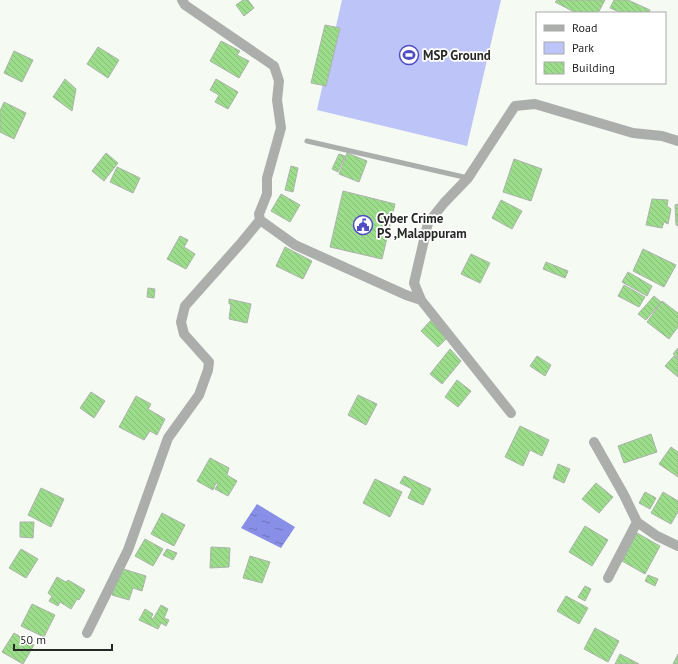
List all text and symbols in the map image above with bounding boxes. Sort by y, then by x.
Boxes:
legend [536,12,666,84]
text: Road [572,20,597,35]
text: Park [572,40,594,55]
sports icon: MSP Ground [398,44,420,66]
place label: MSP Ground [423,47,491,64]
text: Building [572,60,615,75]
place label: Cyber Crime PS ,Malappuram [377,210,467,242]
public building icon: Cyber Crime PS ,Malappuram [352,214,374,236]
scale bar [14,626,112,652]
text: 50 m [20,632,46,647]

